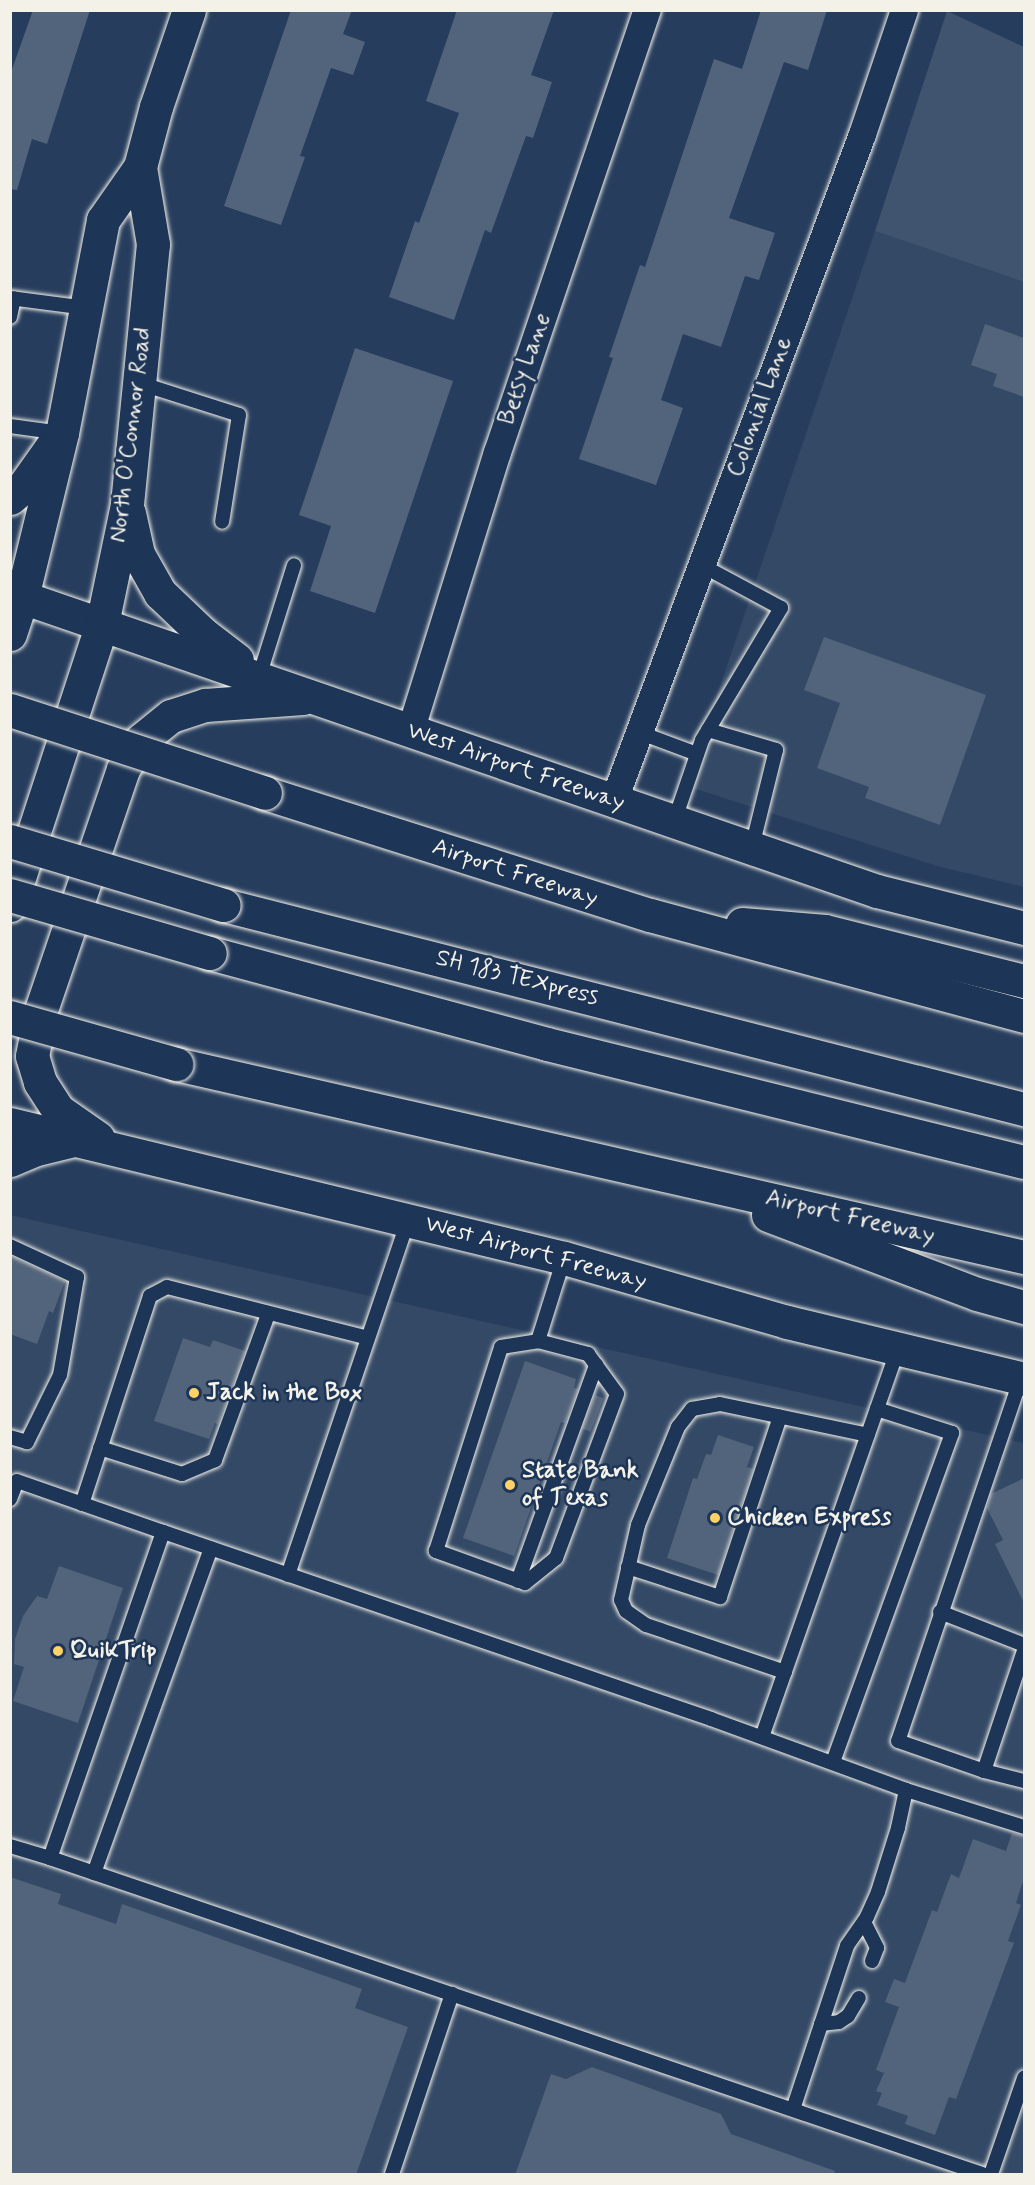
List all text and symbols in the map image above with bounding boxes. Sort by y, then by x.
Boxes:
street label: Betsy Lane [493,311,557,427]
street label: North O'Connor Road [103,326,159,544]
street label: Colonial Lane [722,334,798,480]
street label: West Airport Freeway [404,716,628,818]
street label: Airport Freeway [429,833,601,913]
street label: SH 183 TEXpress [433,944,601,1012]
street label: Airport Freeway [763,1184,937,1250]
street label: West Airport Freeway [422,1210,650,1296]
place label: Jack in the Box [206,1379,362,1407]
marker: Jack in the Box [187,1386,201,1400]
place label: State Bank of Texas [522,1457,637,1513]
marker: State Bank of Texas [503,1478,517,1492]
place label: Chicken Express [727,1504,896,1532]
marker: Chicken Express [708,1511,722,1525]
place label: QuikTrip [70,1637,157,1665]
marker: QuikTrip [51,1644,65,1658]

